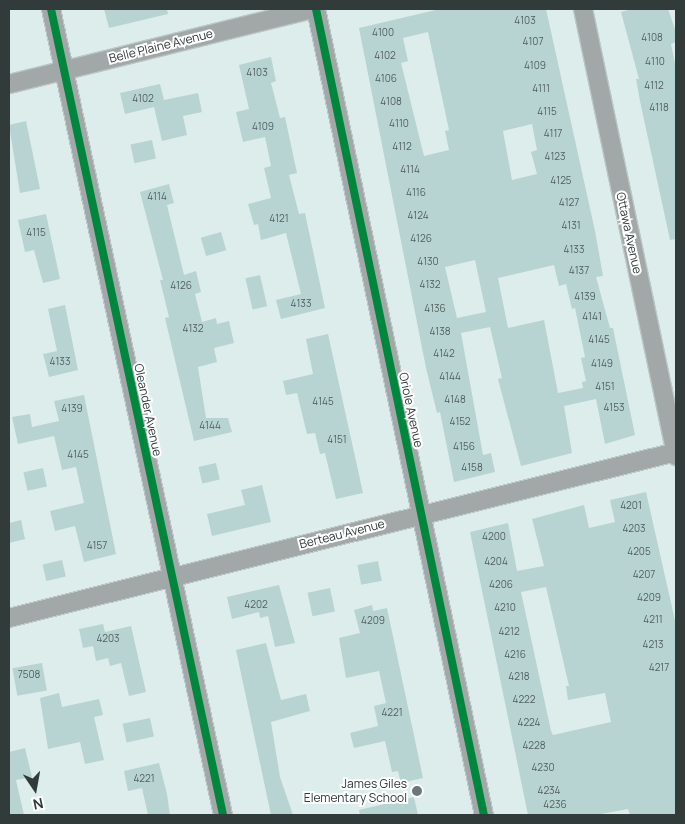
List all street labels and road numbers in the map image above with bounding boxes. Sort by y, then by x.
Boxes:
street label: Belle Plaine Avenue [108,26,214,66]
street label: Ottawa Avenue [613,191,645,275]
street label: Oleander Avenue [131,362,165,458]
street label: Oriole Avenue [396,371,426,449]
street label: Berteau Avenue [298,516,386,552]

